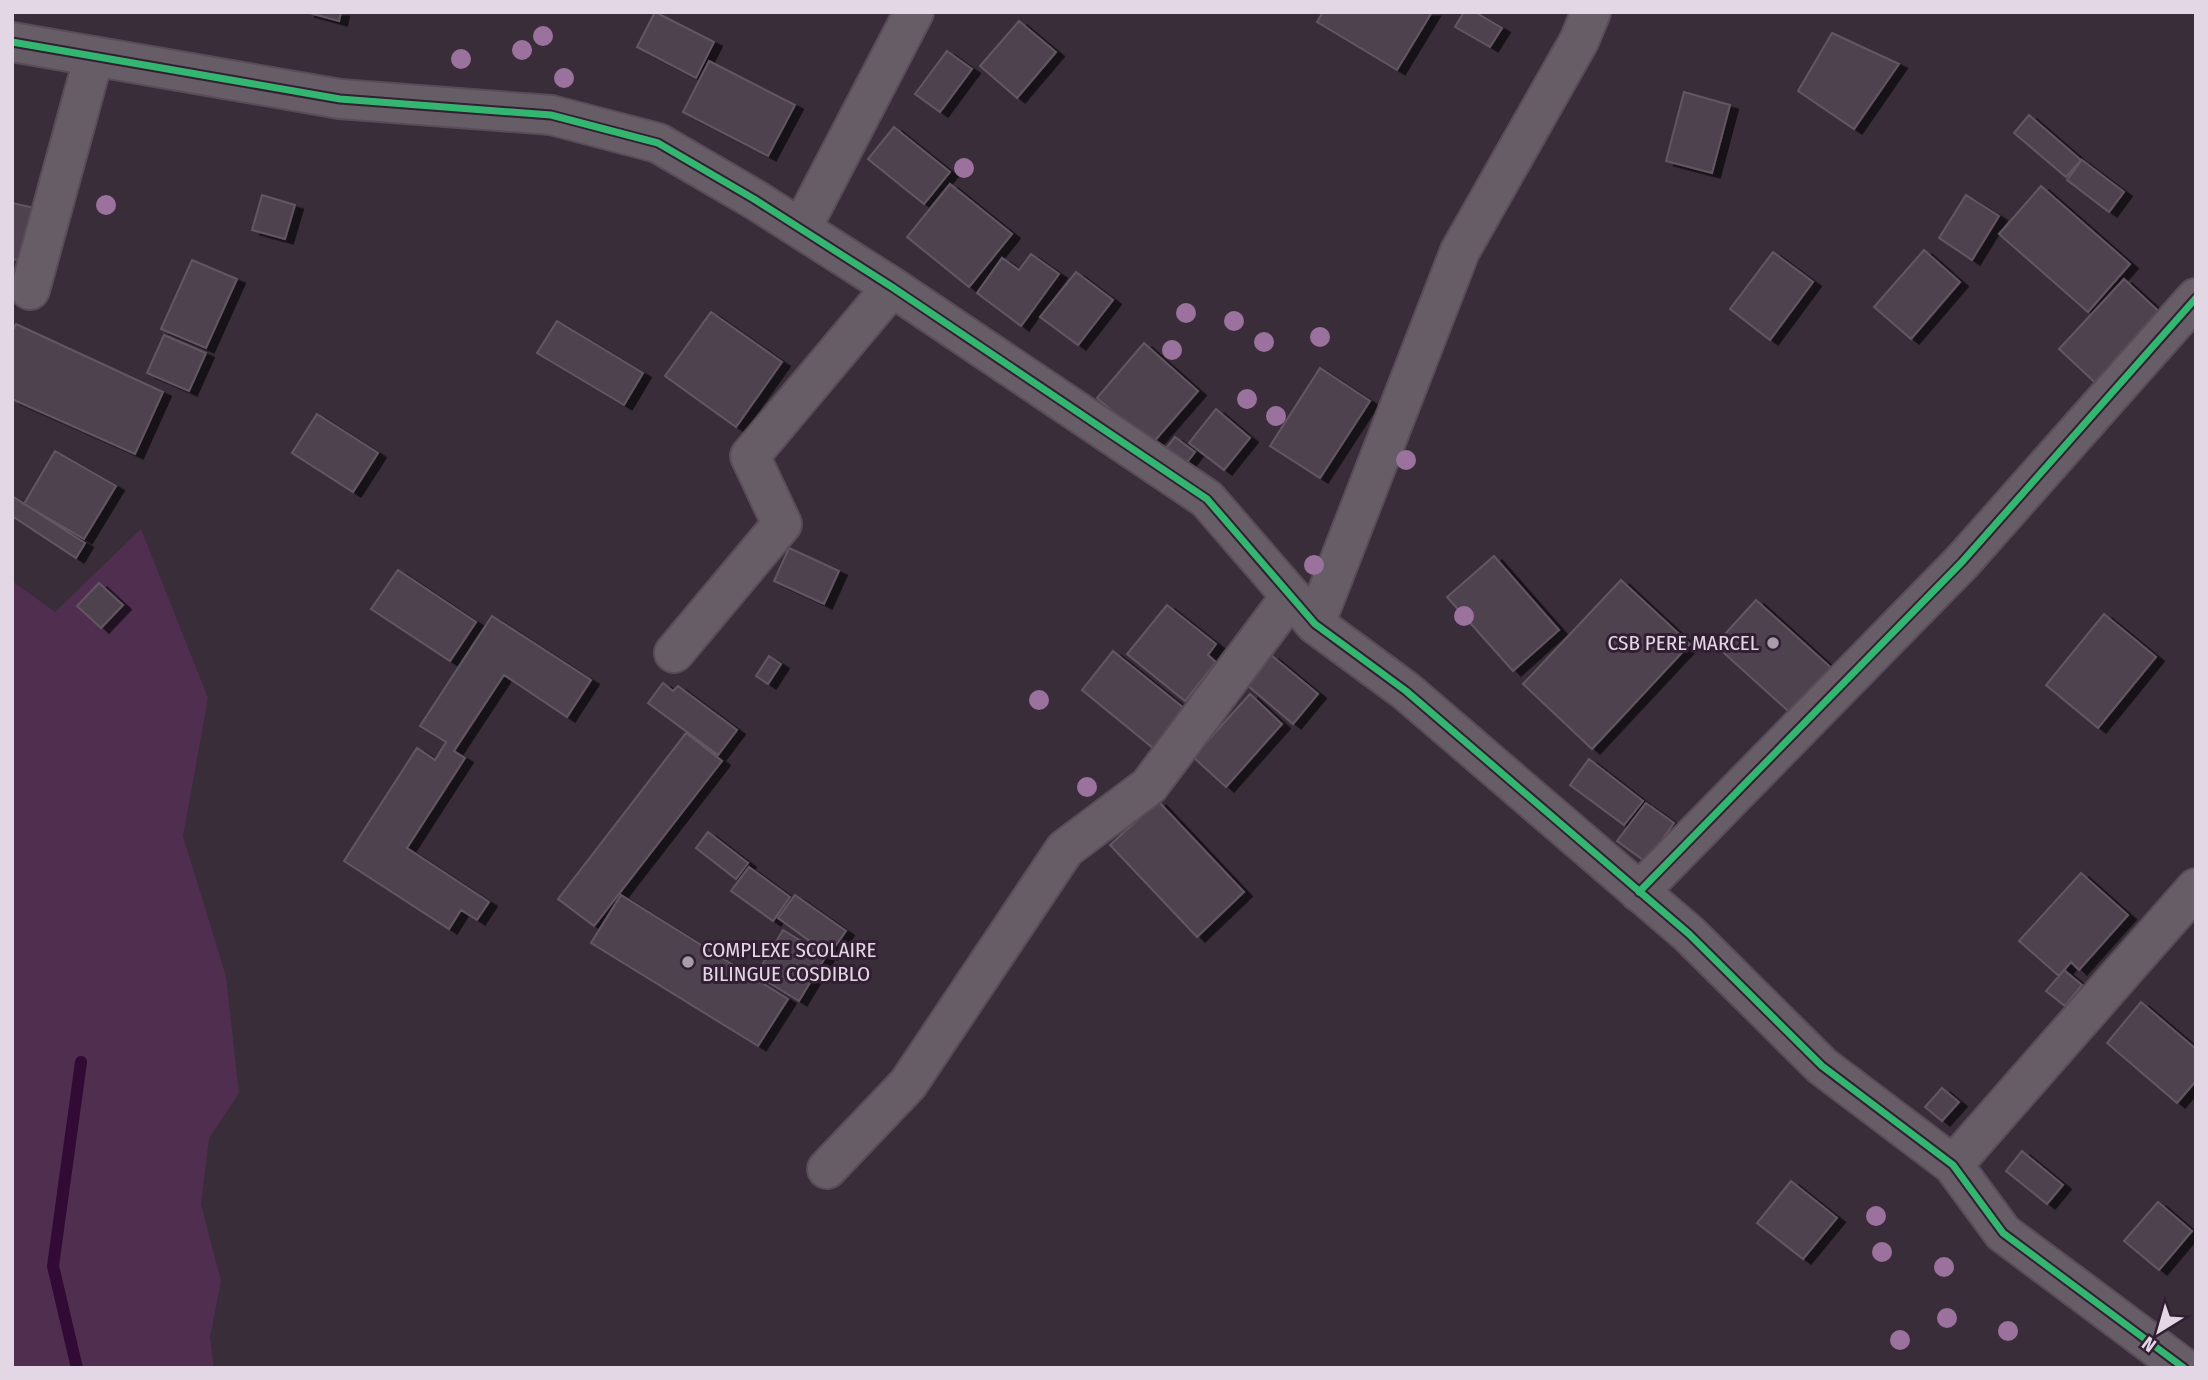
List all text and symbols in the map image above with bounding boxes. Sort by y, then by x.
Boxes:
place label: CSB PERE MARCEL [1608,630,1760,656]
marker: CSB PERE MARCEL [1765,635,1781,651]
place label: COMPLEXE SCOLAIRE BILINGUE COSDIBLO [702,937,877,987]
marker: COMPLEXE SCOLAIRE BILINGUE COSDIBLO [680,954,696,970]
north arrow [2124,1296,2194,1366]
text: N [2138,1332,2161,1357]

